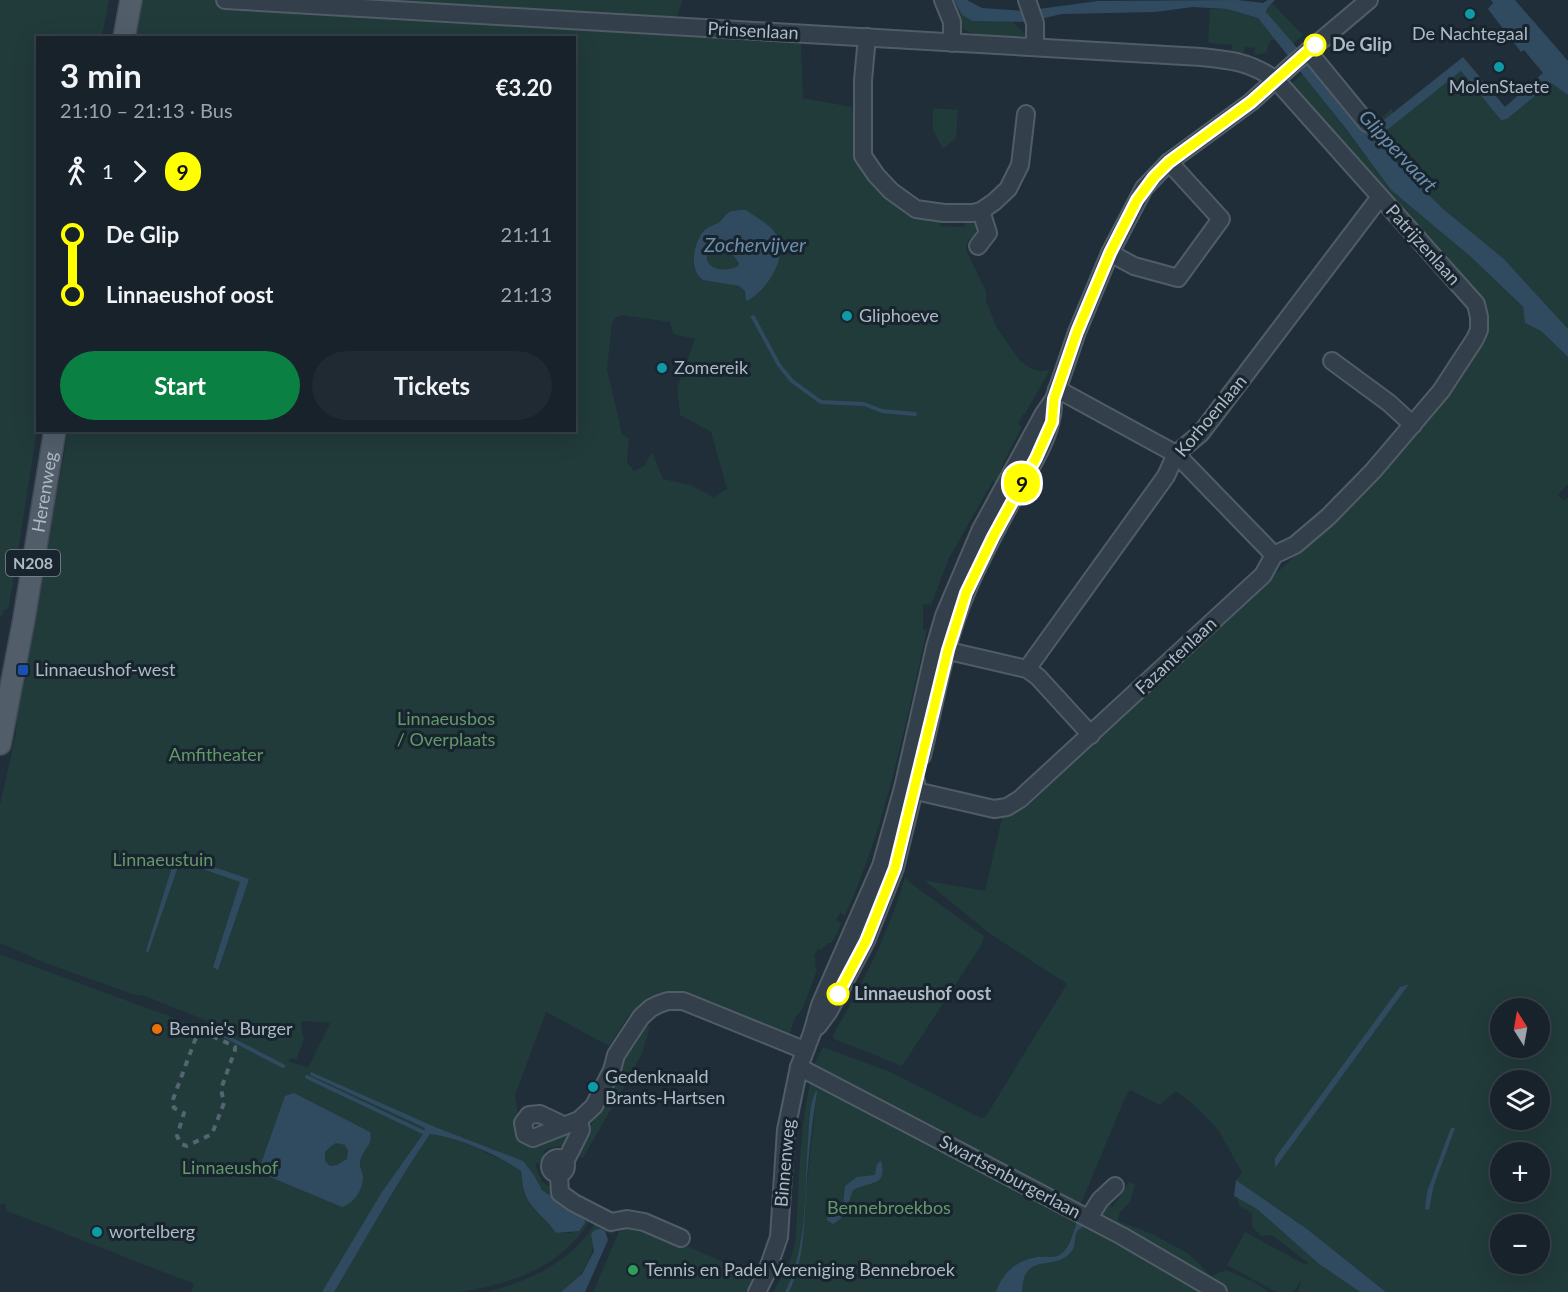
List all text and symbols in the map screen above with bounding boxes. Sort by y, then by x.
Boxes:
marker: De Nachtegaal [1463,7,1477,21]
street label: Prinsenlaan [707,17,799,43]
place label: De Nachtegaal [1412,22,1528,44]
place label: De Glip [1332,33,1392,55]
marker: De Glip [1304,34,1326,56]
text: 3 min [60,55,142,95]
marker: MolenStaete [1492,60,1506,74]
text: €3.20 [496,74,552,101]
place label: MolenStaete [1449,75,1549,97]
text: 21:10 – 21:13 · Bus [60,98,233,122]
water label: Glippervaart [1355,104,1443,196]
icon: walk [60,155,93,188]
icon: forward [123,155,156,188]
text: 1 [102,159,114,183]
text: 9 [177,159,189,184]
street label: Patrijzenlaan [1382,200,1466,289]
text: De Glip [106,221,179,248]
text: 21:11 [501,222,552,246]
water label: Zochervijver [703,232,807,256]
text: Linnaeushof oost [106,281,274,308]
text: 21:13 [501,282,552,306]
place label: Gliphoeve [859,304,939,326]
marker: Gliphoeve [840,309,854,323]
button: Start [60,351,300,420]
button: Tickets [312,351,552,420]
place label: Zomereik [674,356,749,378]
marker: Zomereik [655,361,669,375]
street label: Korhoenlaan [1170,370,1251,461]
street label: Herenweg [26,450,61,534]
line badge: 9 [1002,464,1042,502]
text: 9 [1016,471,1028,496]
road number: N208 [6,550,60,576]
street label: Fazantenlaan [1130,612,1220,698]
place label: Linnaeushof-west [35,658,176,680]
marker: Linnaeushof-west [16,663,30,677]
park label: Linnaeusbos / Overplaats [397,707,495,750]
park label: Amfitheater [169,743,264,765]
park label: Linnaeustuin [113,848,213,870]
place label: Linnaeushof oost [854,982,991,1004]
marker: Linnaeushof oost [827,983,849,1005]
north arrow [1490,998,1550,1058]
map controls [1490,998,1550,1274]
place label: Bennie's Burger [169,1017,293,1039]
marker: Bennie's Burger [150,1022,164,1036]
place label: Gedenknaald Brants-Hartsen [605,1065,725,1108]
button: layers [1490,1070,1550,1130]
marker: Gedenknaald Brants-Hartsen [586,1080,600,1094]
street label: Binnenweg [769,1118,799,1208]
street label: Swartsenburgerlaan [936,1130,1085,1223]
button: + [1490,1142,1550,1202]
park label: Linnaeushof [182,1156,279,1178]
park label: Bennebroekbos [827,1196,951,1218]
button: − [1490,1214,1550,1274]
place label: wortelberg [109,1220,195,1242]
marker: wortelberg [90,1225,104,1239]
place label: Tennis en Padel Vereniging Bennebroek [645,1258,956,1280]
marker: Tennis en Padel Vereniging Bennebroek [626,1263,640,1277]

